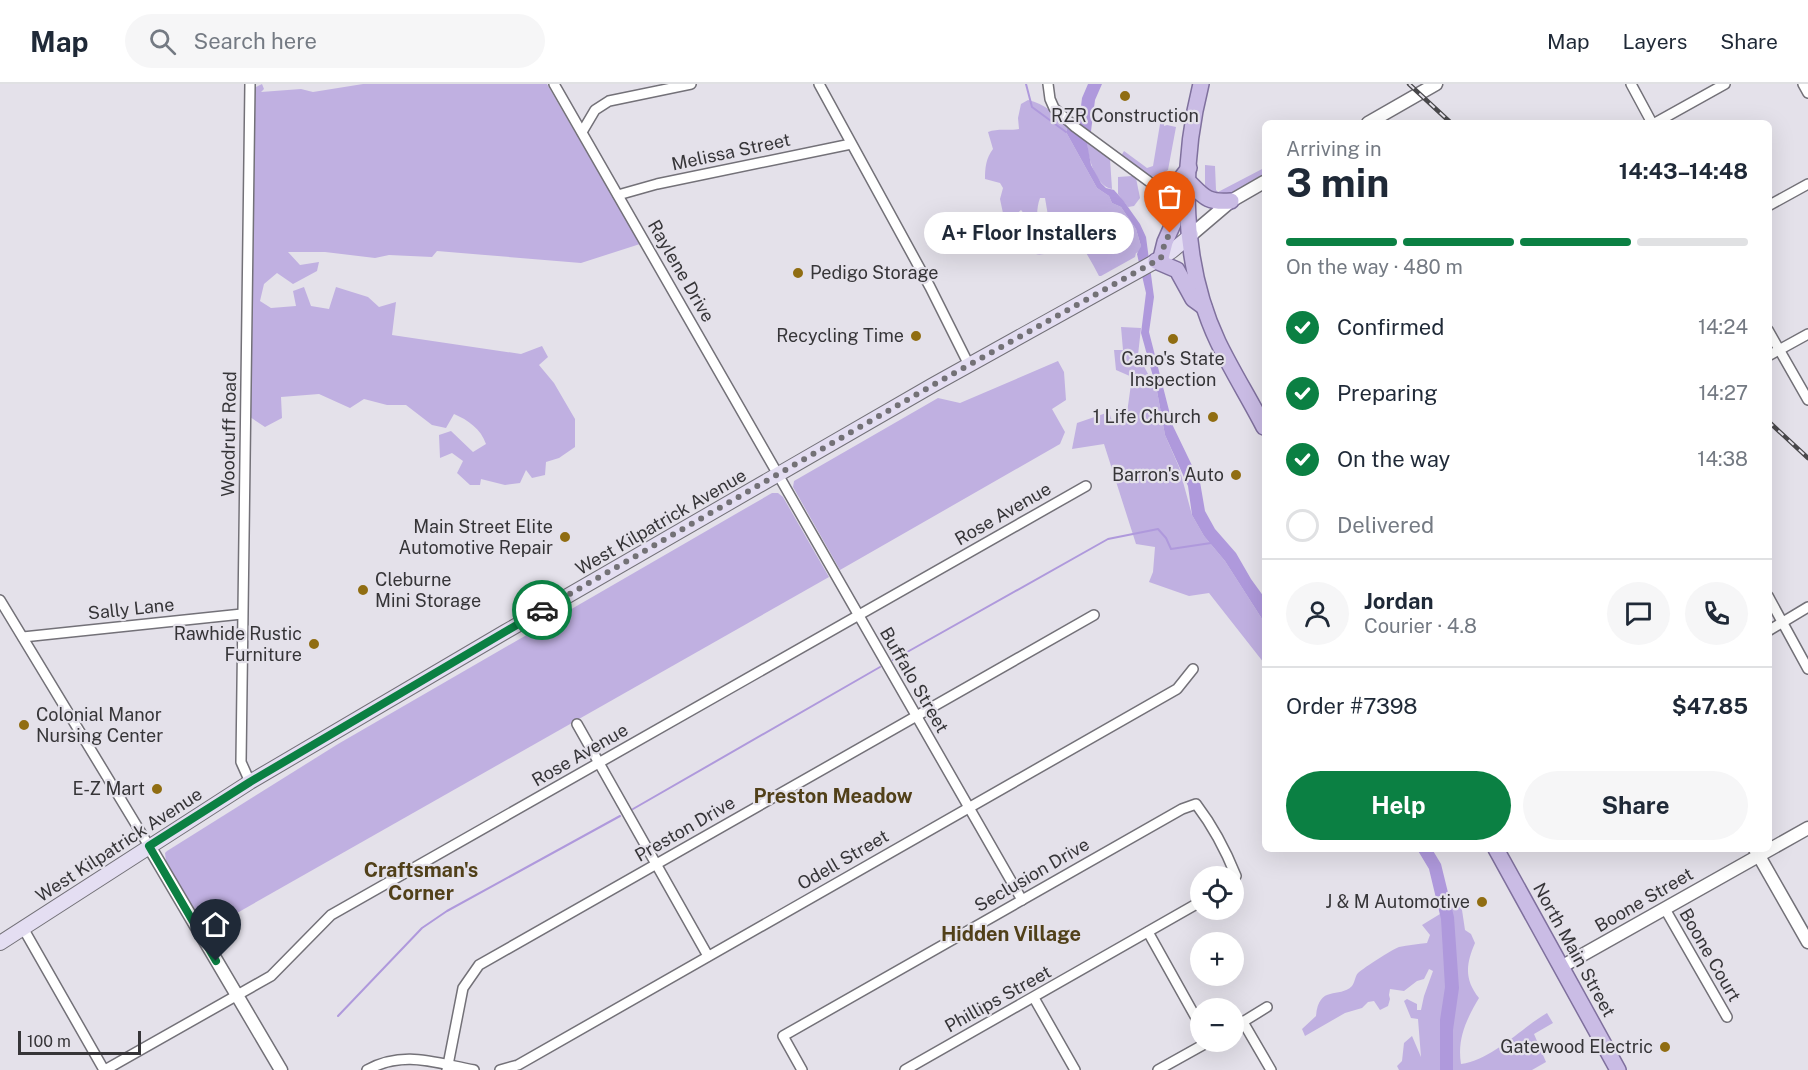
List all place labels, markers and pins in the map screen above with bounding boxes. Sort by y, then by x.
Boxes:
marker: RZR Construction [1118,89,1132,103]
place label: RZR Construction [1051,105,1199,126]
pin [1144,171,1195,233]
callout: A+ Floor Installers [924,212,1134,254]
place label: Pedigo Storage [810,262,939,283]
marker: Pedigo Storage [791,266,805,280]
place label: Recycling Time [776,325,904,346]
marker: Recycling Time [909,329,923,343]
marker: Cano's State Inspection [1166,332,1180,346]
place label: Cano's State Inspection [1121,348,1225,390]
place label: 1 Life Church [1093,406,1201,427]
marker: 1 Life Church [1206,410,1220,424]
place label: Barron's Auto [1112,464,1224,485]
marker: Barron's Auto [1229,468,1243,482]
place label: Main Street Elite Automotive Repair [399,516,553,558]
marker: Main Street Elite Automotive Repair [558,530,572,544]
place label: Cleburne Mini Storage [375,569,481,611]
marker: Cleburne Mini Storage [356,583,370,597]
place label: Rawhide Rustic Furniture [174,623,302,665]
marker: Rawhide Rustic Furniture [307,637,321,651]
place label: Colonial Manor Nursing Center [36,704,163,746]
marker: Colonial Manor Nursing Center [17,718,31,732]
place label: E-Z Mart [72,778,145,799]
marker: E-Z Mart [150,782,164,796]
place label: J & M Automotive [1325,891,1470,912]
marker: J & M Automotive [1475,895,1489,909]
pin [190,899,241,961]
place label: Gatewood Electric [1500,1036,1653,1057]
marker: Gatewood Electric [1658,1040,1672,1054]

